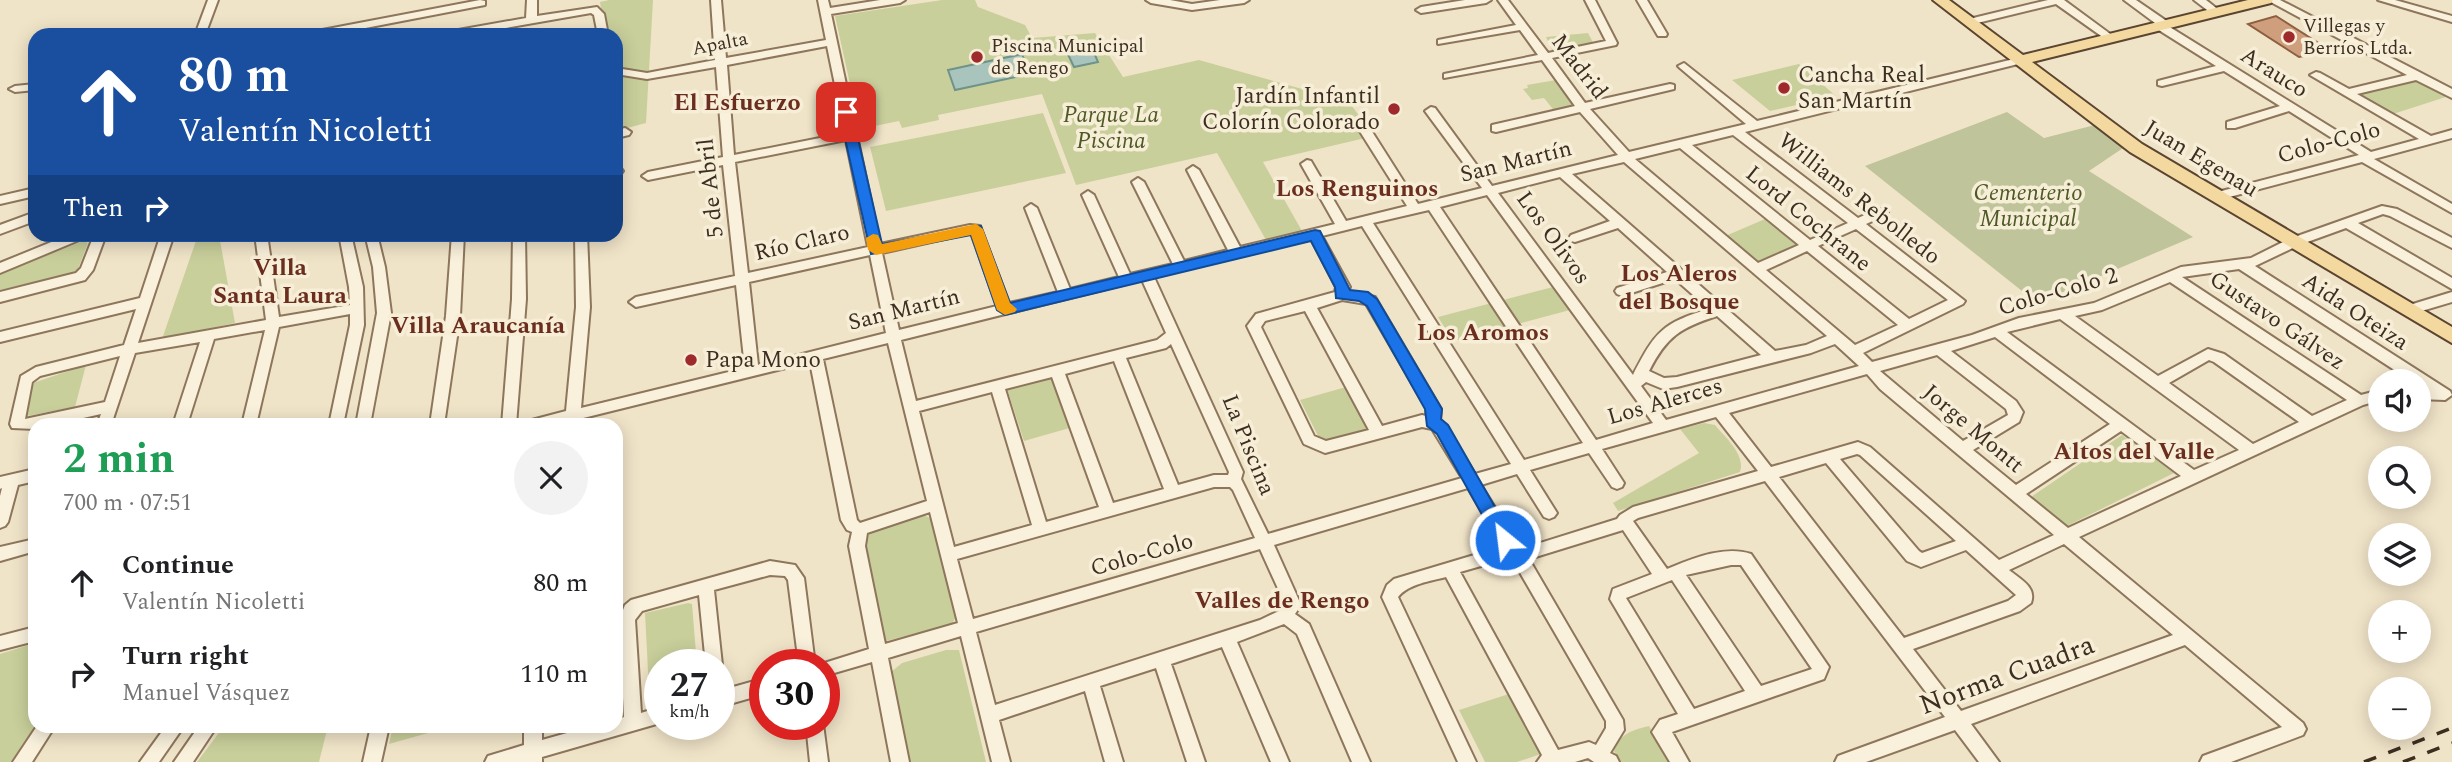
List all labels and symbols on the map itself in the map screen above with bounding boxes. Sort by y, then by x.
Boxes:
place label: Villegas y Berríos Ltda. [2303,12,2413,63]
street label: Apalta [690,24,751,64]
street label: Madrid [1542,27,1616,108]
marker: Villegas y Berríos Ltda. [2281,29,2297,45]
place label: Piscina Municipal de Rengo [991,32,1144,83]
street label: Arauco [2233,38,2315,108]
marker: Piscina Municipal de Rengo [969,49,985,65]
place label: Cancha Real San Martín [1798,58,1925,119]
place label: Jardín Infantil Colorín Colorado [1202,79,1380,140]
marker: Cancha Real San Martín [1776,80,1792,96]
pin [816,82,876,142]
district label: El Esfuerzo [673,85,801,121]
park label: Parque La Piscina [1063,98,1159,159]
marker: Jardín Infantil Colorín Colorado [1386,101,1402,117]
street label: Juan Egenau [2137,111,2265,207]
street label: Colo-Colo [2274,112,2384,174]
street label: Williams Rebolledo [1770,124,1948,274]
street label: San Martín [1456,131,1576,193]
street label: 5 de Abril [688,137,734,239]
street label: Lord Cochrane [1737,157,1879,281]
district label: Los Renguinos [1276,171,1438,207]
park label: Cementerio Municipal [1973,176,2083,237]
street label: Los Olivos [1507,184,1599,292]
street label: Río Claro [751,215,853,271]
district label: Villa Santa Laura [213,250,347,314]
district label: Los Aleros del Bosque [1619,256,1739,320]
street label: Colo-Colo 2 [1994,258,2122,326]
street label: Gustavo Gálvez [2202,262,2352,380]
street label: Aida Oteiza [2294,264,2416,360]
street label: San Martín [844,279,964,341]
district label: Villa Araucanía [391,308,566,344]
district label: Los Aromos [1417,315,1549,351]
place label: Papa Mono [705,343,821,378]
marker: Papa Mono [683,352,699,368]
street label: Los Alerces [1603,369,1727,435]
street label: Jorge Montt [1914,376,2032,482]
street label: La Piscina [1212,389,1284,501]
district label: Altos del Valle [2053,434,2215,470]
position arrow [1468,503,1542,577]
street label: Colo-Colo [1086,524,1198,586]
district label: Valles de Rengo [1195,583,1369,619]
street label: Norma Cuadra [1913,623,2101,727]
speed limit sign: 30 [749,649,840,740]

